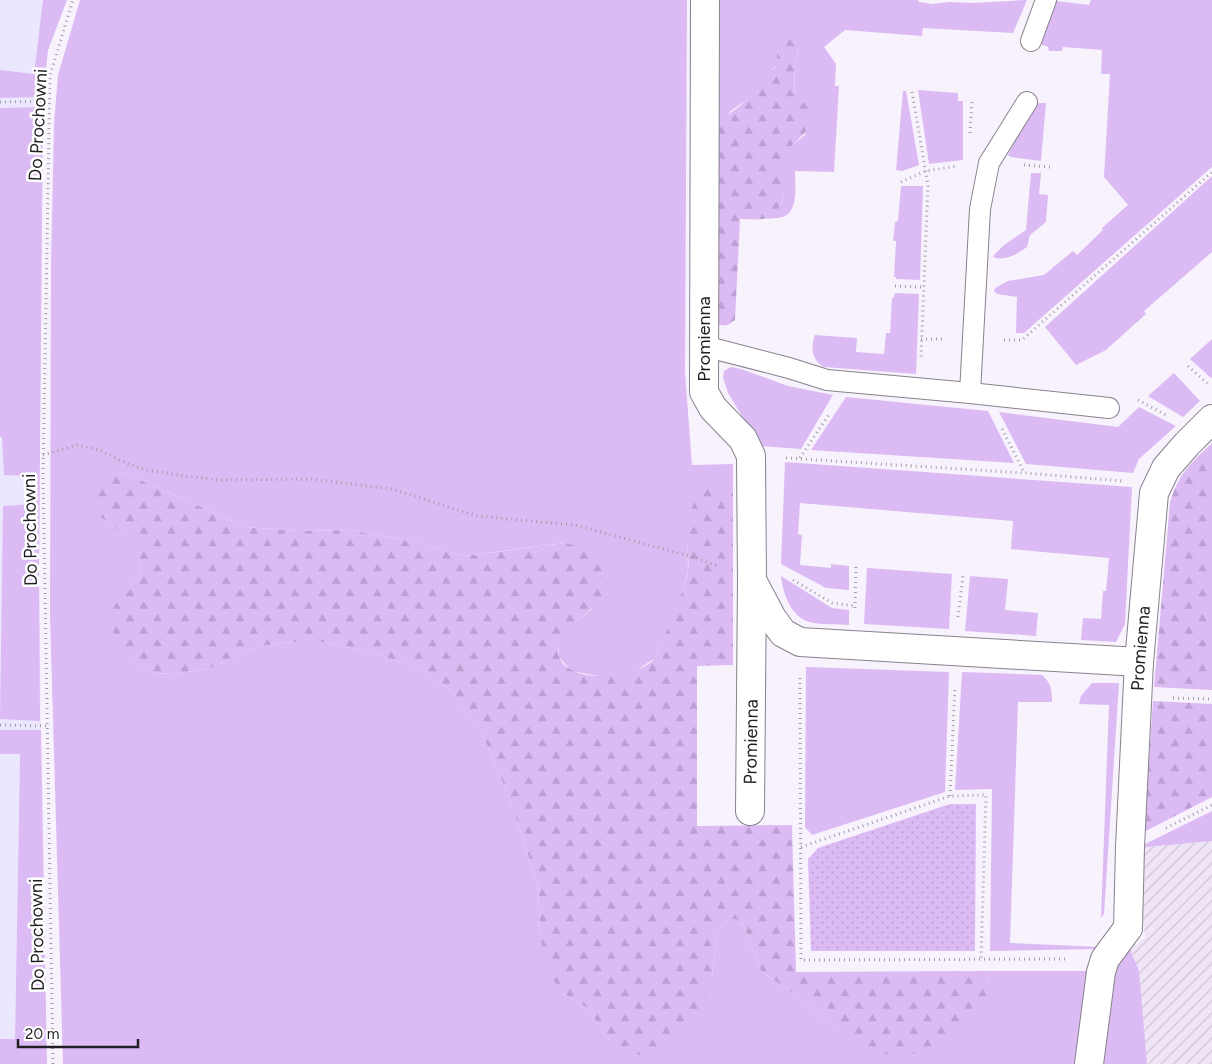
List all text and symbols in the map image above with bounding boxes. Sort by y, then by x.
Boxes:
street label: Do Prochowni [24,68,52,182]
street label: Promienna [693,296,715,382]
street label: Do Prochowni [18,474,42,586]
street label: Promienna [1127,605,1155,692]
street label: Promienna [739,699,763,785]
street label: Do Prochowni [25,879,49,991]
scale bar [18,1016,138,1048]
text: 20 m [25,1025,59,1043]

